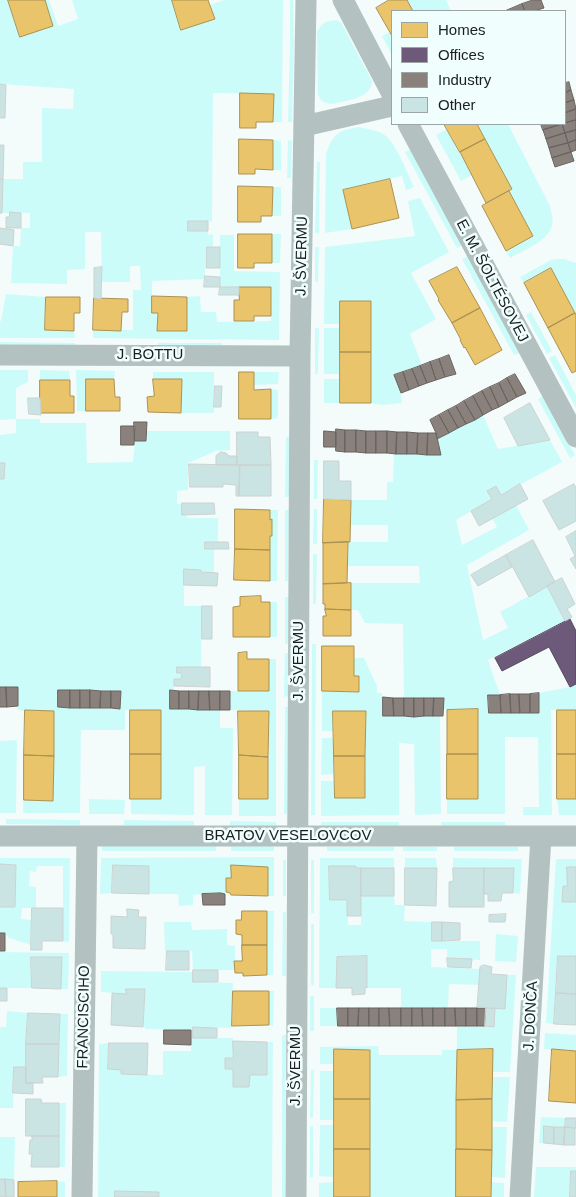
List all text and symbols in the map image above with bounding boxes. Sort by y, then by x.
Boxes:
legend [391,10,566,125]
text: Homes [438,21,486,38]
text: Offices [438,46,484,63]
text: Industry [438,71,491,88]
text: Other [438,96,476,113]
street label: J. ŠVERMU [292,216,312,296]
street label: E. M. ŠOLTÉSOVEJ [452,217,532,345]
street label: J. BOTTU [117,346,183,364]
street label: J. ŠVERMU [290,621,308,701]
street label: BRATOV VESELOVCOV [205,827,371,845]
street label: FRANCISCIHO [74,965,94,1069]
street label: J. DONČA [520,981,542,1051]
street label: J. ŠVERMU [287,1026,305,1106]

